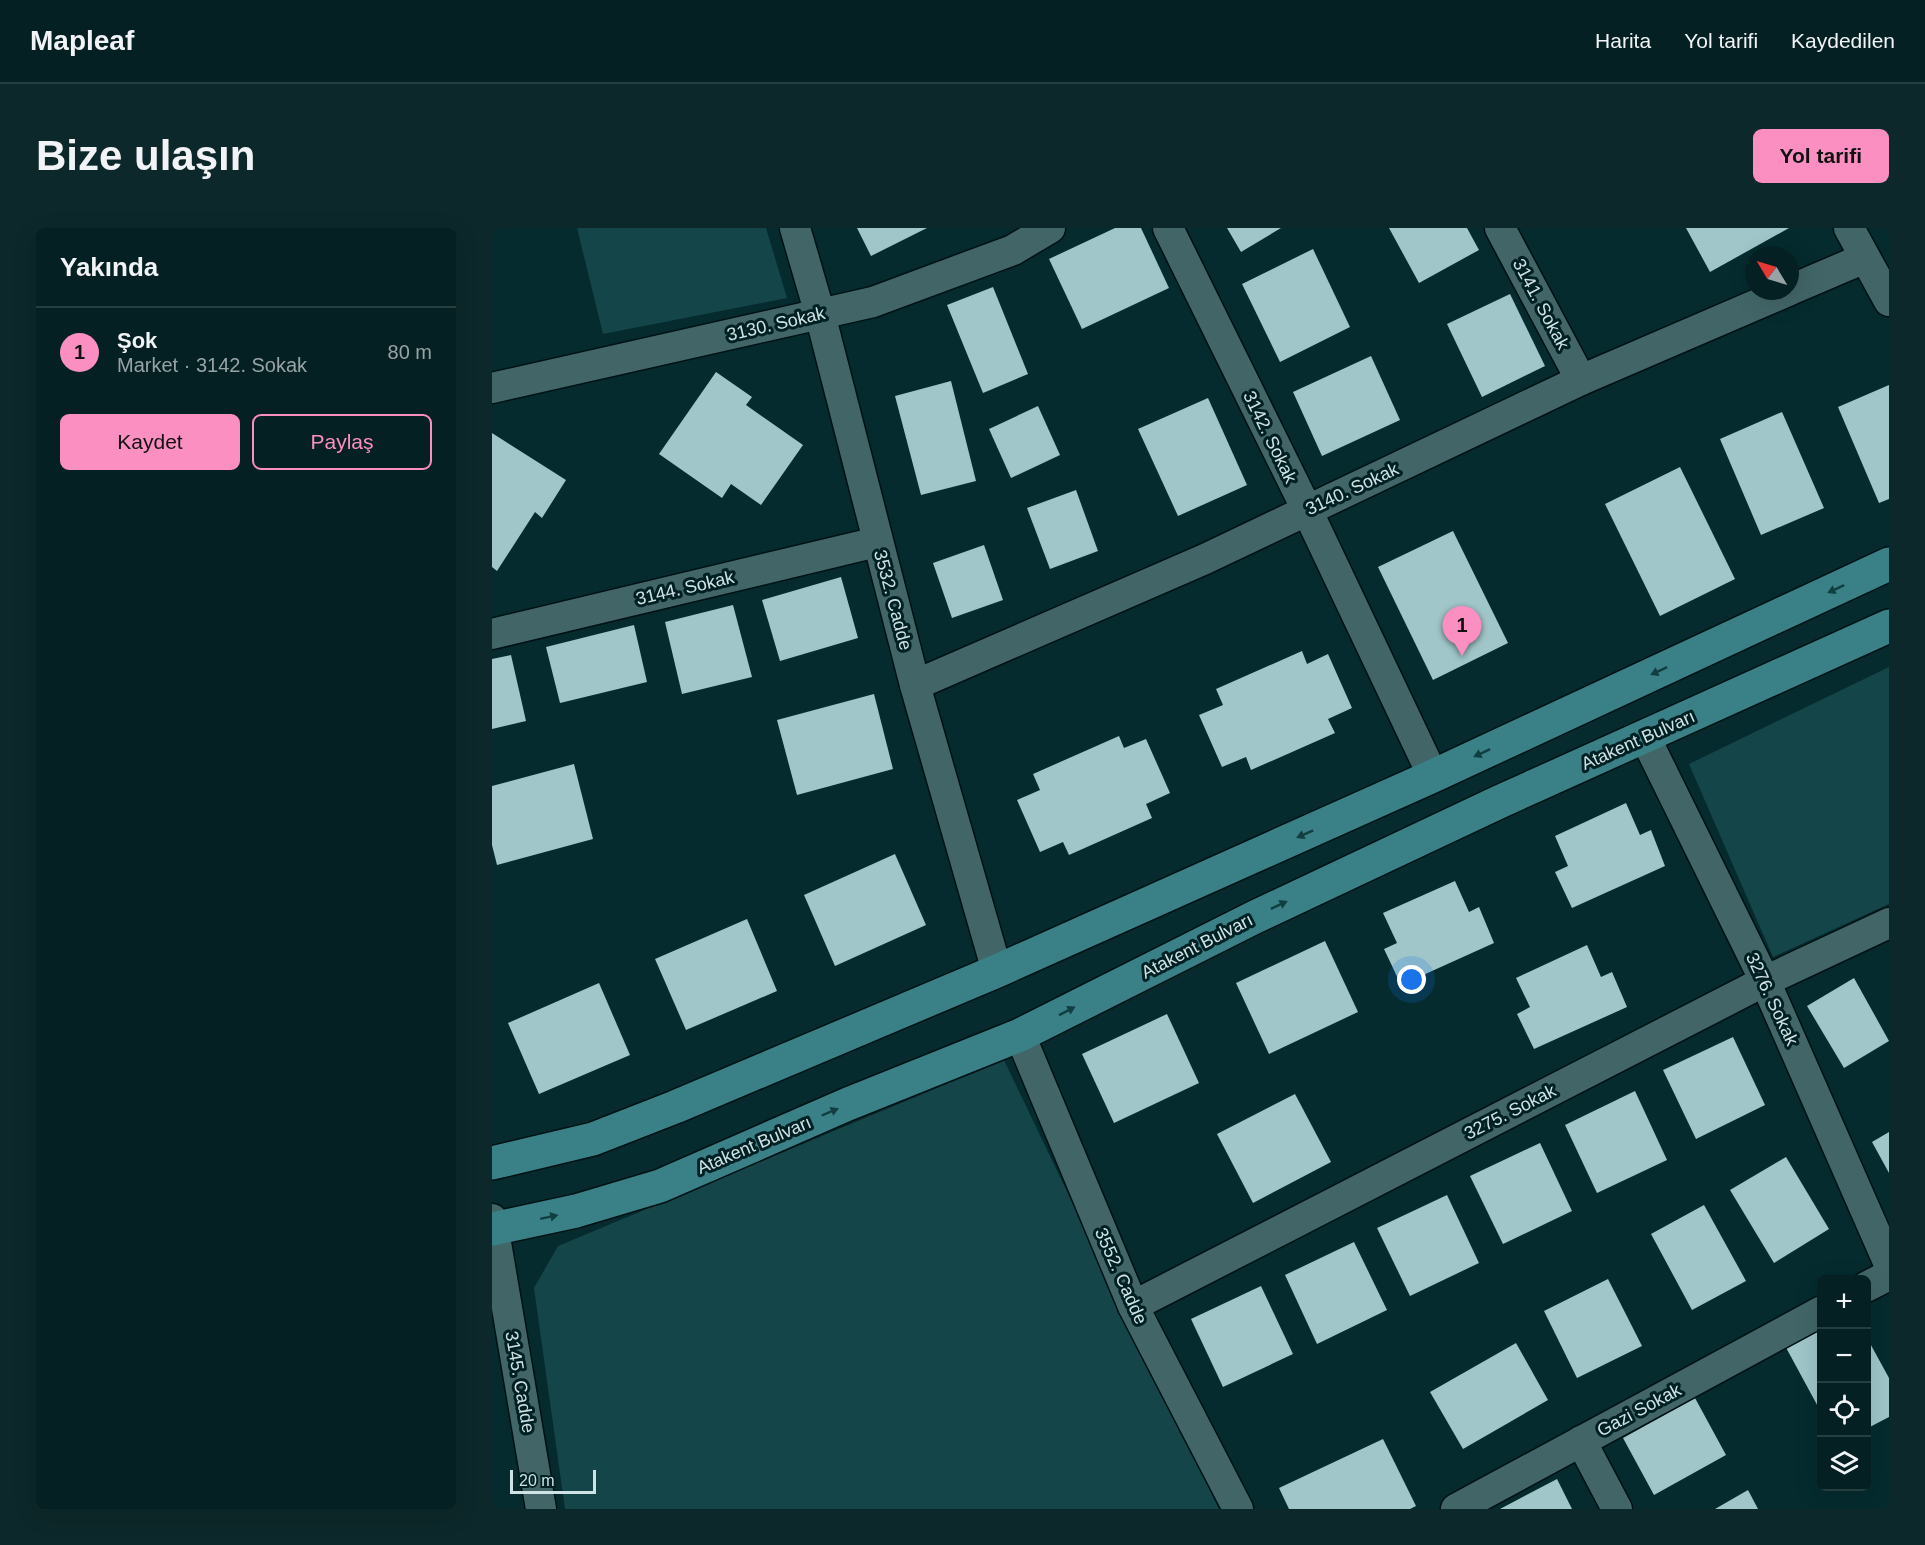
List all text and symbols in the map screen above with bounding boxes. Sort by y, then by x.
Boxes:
text: Mapleaf [30,25,134,56]
text: Harita [1595,29,1651,52]
text: Yol tarifi [1684,29,1758,52]
text: Kaydedilen [1791,29,1895,52]
button: Yol tarifi [1753,129,1889,183]
text: Bize ulaşın [36,132,255,179]
north arrow [1745,246,1799,300]
text: Yakında [60,252,158,282]
street label: 3141. Sokak [1509,255,1574,354]
street label: 3130. Sokak [725,303,828,345]
text: Şok [117,328,157,353]
text: 1 [74,341,85,363]
text: 80 m [388,341,432,363]
text: Market · 3142. Sokak [117,354,307,376]
street label: 3142. Sokak [1239,388,1301,487]
button: Kaydet [60,414,240,470]
button: Paylaş [252,414,432,470]
street label: 3140. Sokak [1302,458,1402,519]
street label: 3532. Cadde [870,548,916,652]
street label: 3144. Sokak [634,567,737,609]
one-way arrow [1827,584,1844,593]
pin: 1 [1442,606,1482,656]
one-way arrow [1650,666,1668,676]
street label: Atakent Bulvarı [1578,706,1698,774]
one-way arrow [1474,749,1491,758]
one-way arrow [1296,829,1313,838]
one-way arrow [1270,901,1287,910]
street label: Atakent Bulvarı [1138,909,1256,983]
street label: 3276. Sokak [1742,949,1803,1049]
your location [1397,965,1426,994]
one-way arrow [1058,1007,1076,1017]
street label: 3275. Sokak [1461,1080,1560,1144]
one-way arrow [821,1107,839,1117]
street label: Atakent Bulvarı [694,1112,814,1178]
one-way arrow [540,1212,559,1221]
street label: 3552. Cadde [1091,1225,1151,1327]
map controls [1817,1275,1871,1491]
button: + [1817,1275,1871,1329]
street label: 3145. Cadde [501,1329,539,1435]
button: − [1817,1329,1871,1383]
street label: Gazi Sokak [1594,1379,1685,1440]
button: locate [1817,1383,1871,1437]
button: layers [1817,1437,1871,1491]
scale bar [510,1467,596,1494]
text: 20 m [519,1472,555,1489]

